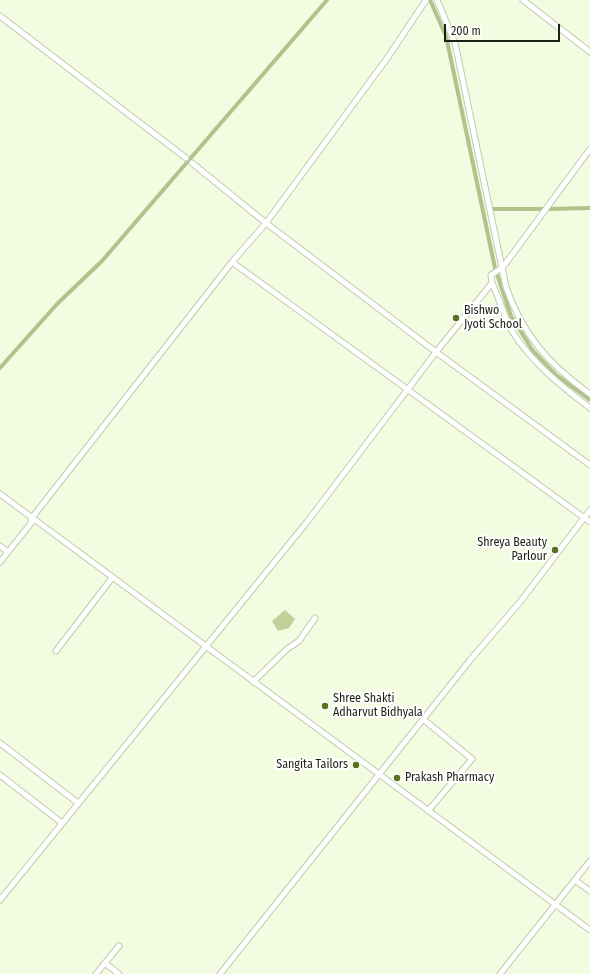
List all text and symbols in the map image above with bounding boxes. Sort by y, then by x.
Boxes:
scale bar [446,16,562,42]
text: 200 m [451,24,481,38]
place label: Bishwo Jyoti School [464,304,522,332]
marker: Bishwo Jyoti School [451,313,461,323]
place label: Shreya Beauty Parlour [477,536,547,564]
marker: Shreya Beauty Parlour [550,545,560,555]
place label: Shree Shakti Adharvut Bidhyala [333,692,423,720]
marker: Shree Shakti Adharvut Bidhyala [320,701,330,711]
place label: Sangita Tailors [276,758,348,772]
marker: Sangita Tailors [351,760,361,770]
place label: Prakash Pharmacy [405,771,494,785]
marker: Prakash Pharmacy [392,773,402,783]

